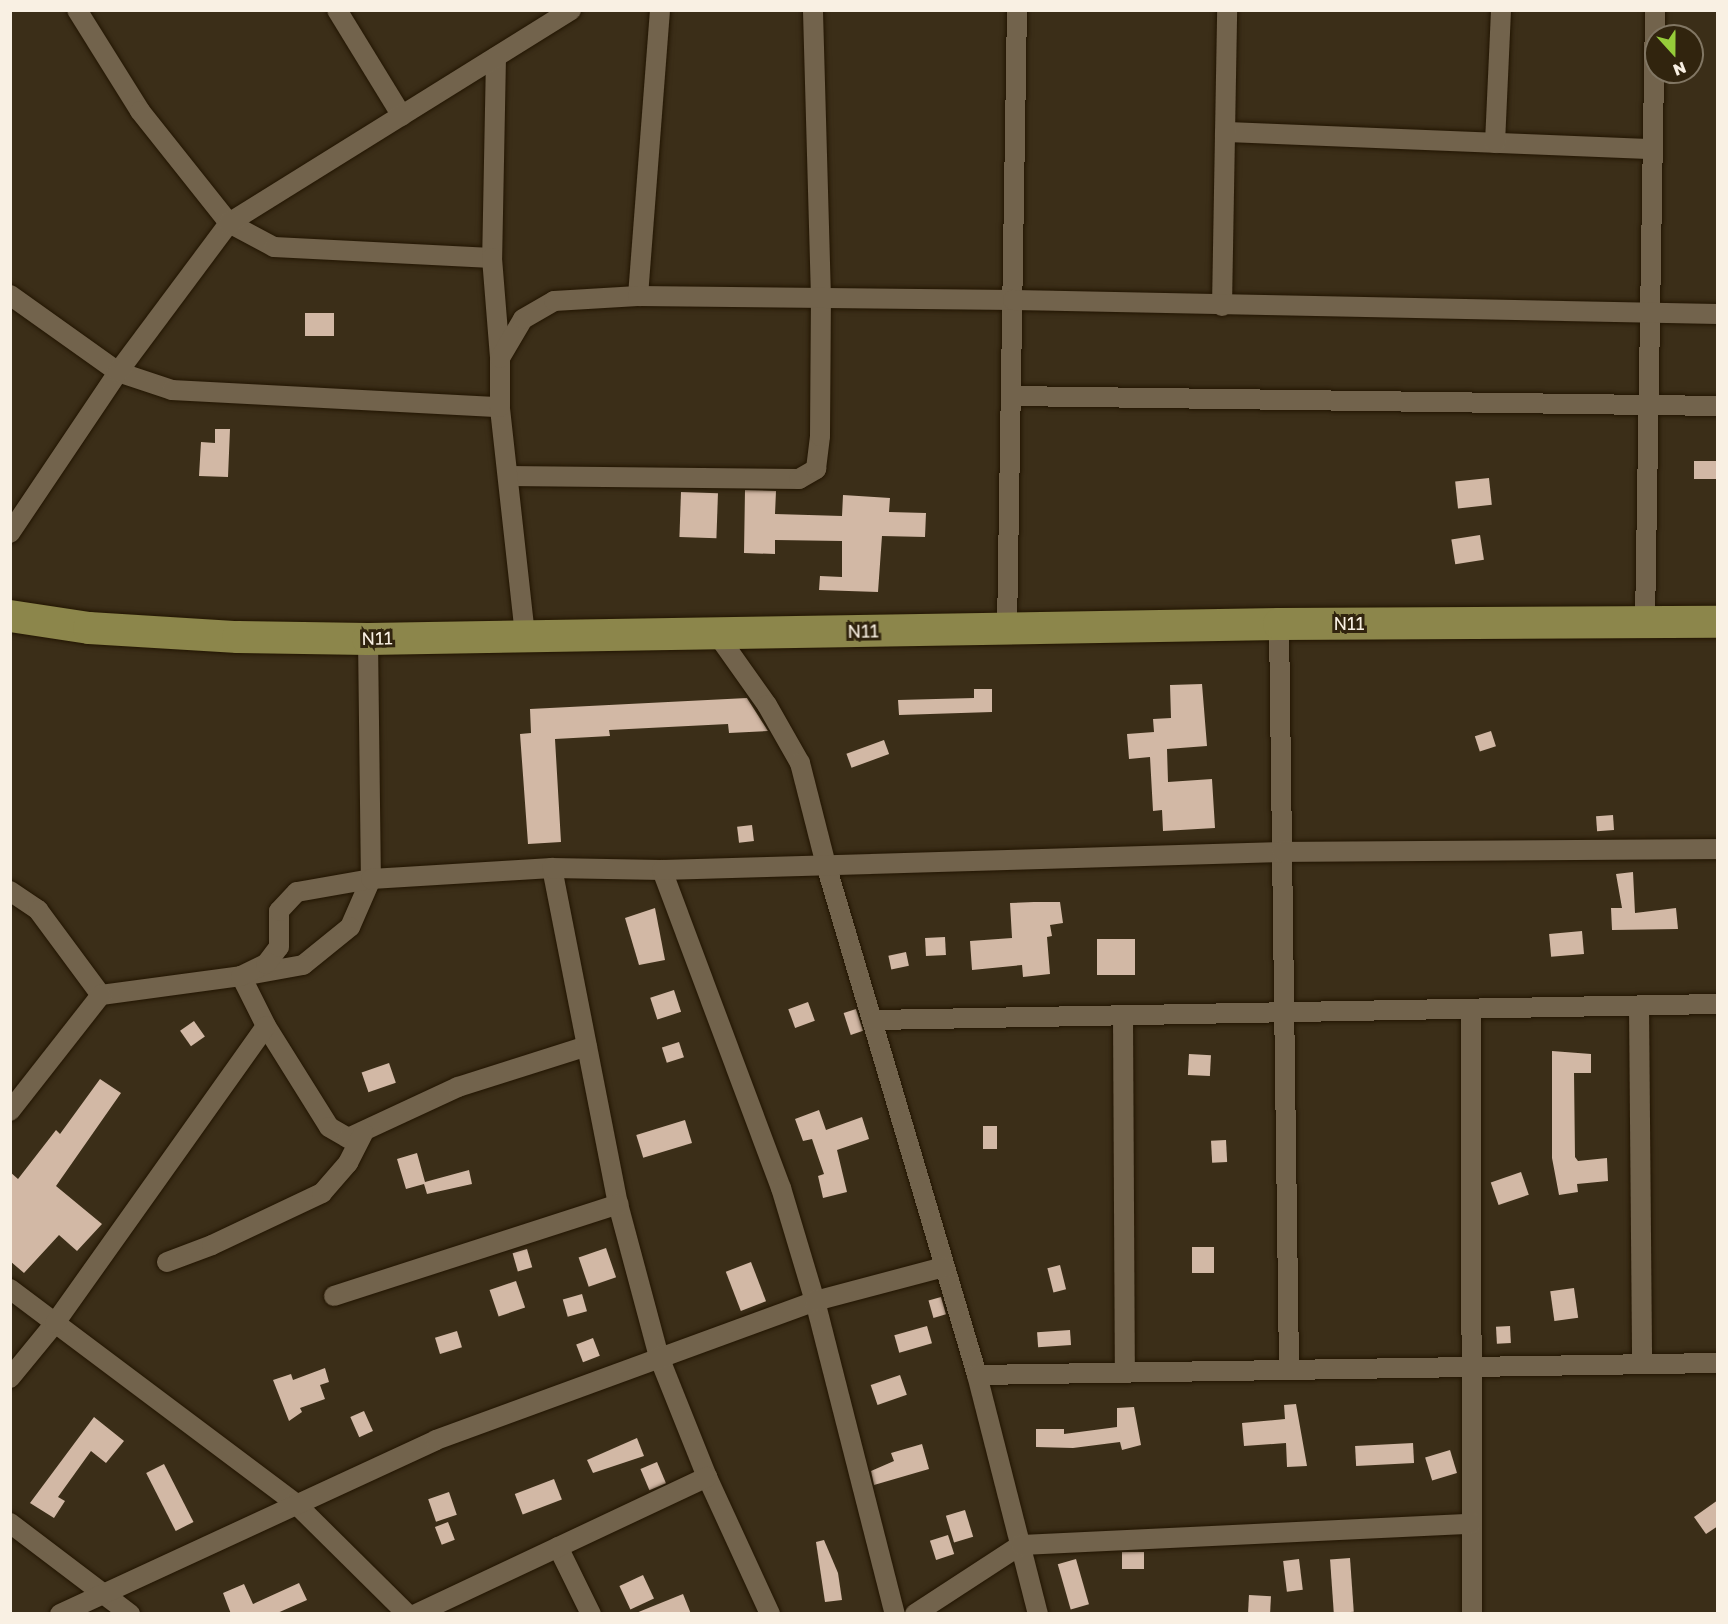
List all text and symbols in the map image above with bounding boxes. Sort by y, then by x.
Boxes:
north arrow [1644,24,1704,84]
text: N [1670,57,1689,80]
street label: N11 [1333,612,1365,634]
street label: N11 [847,620,879,642]
street label: N11 [361,627,393,649]

